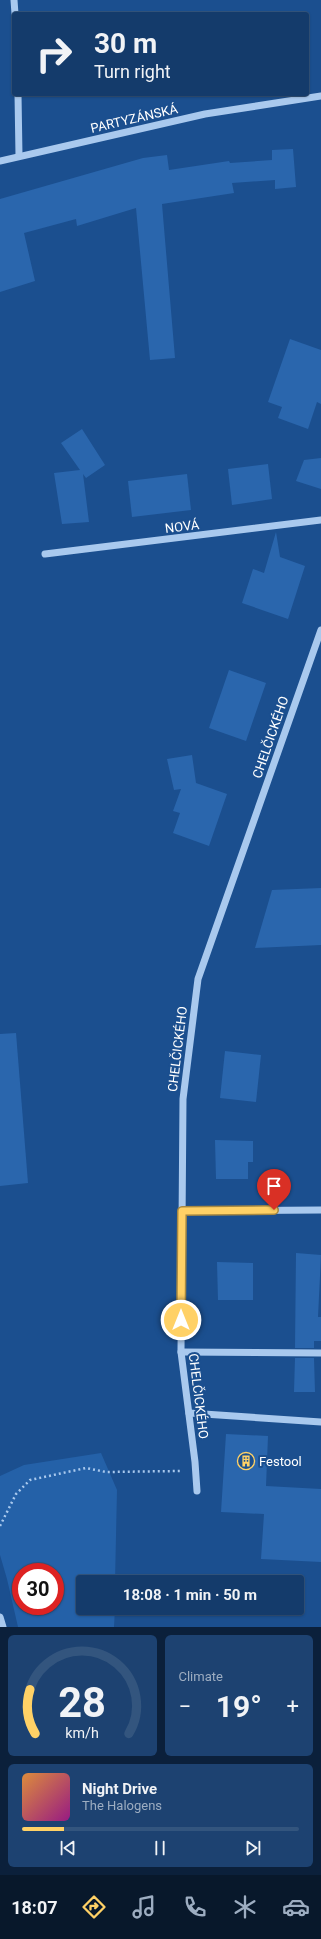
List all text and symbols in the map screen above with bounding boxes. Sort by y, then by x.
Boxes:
text: 30 m [94,27,157,60]
icon: right [28,28,80,80]
text: Turn right [94,61,171,82]
street label: PARTYZÁNSKÁ [89,101,180,136]
street label: NOVÁ [164,517,201,536]
street label: CHELČICKÉHO [249,694,292,780]
street label: CHELČICKÉHO [165,1005,190,1093]
pin [257,1169,291,1210]
icon: arrive [263,1175,285,1197]
position arrow [160,1299,202,1341]
street label: CHELČICKÉHO [186,1352,211,1440]
building icon: Festool [236,1451,256,1471]
place label: Festool [259,1454,302,1469]
speed limit sign: 30 [12,1563,64,1615]
text: 18:08 · 1 min · 50 m [123,1586,257,1604]
text: Climate [179,1669,223,1684]
text: 28 [58,1677,106,1726]
text: 19° [216,1689,262,1724]
text: − [179,1694,191,1719]
text: + [287,1694,299,1719]
text: km/h [65,1724,99,1740]
text: Night Drive [82,1780,157,1798]
text: The Halogens [82,1798,162,1813]
icon: previous [57,1837,79,1859]
icon: pause [149,1837,171,1859]
icon: next [242,1837,264,1859]
icon: directions [80,1893,108,1921]
icon: music [130,1893,158,1921]
icon: phone [181,1893,209,1921]
icon: climate [231,1893,259,1921]
icon: car [282,1893,310,1921]
text: 18:07 [11,1897,58,1918]

